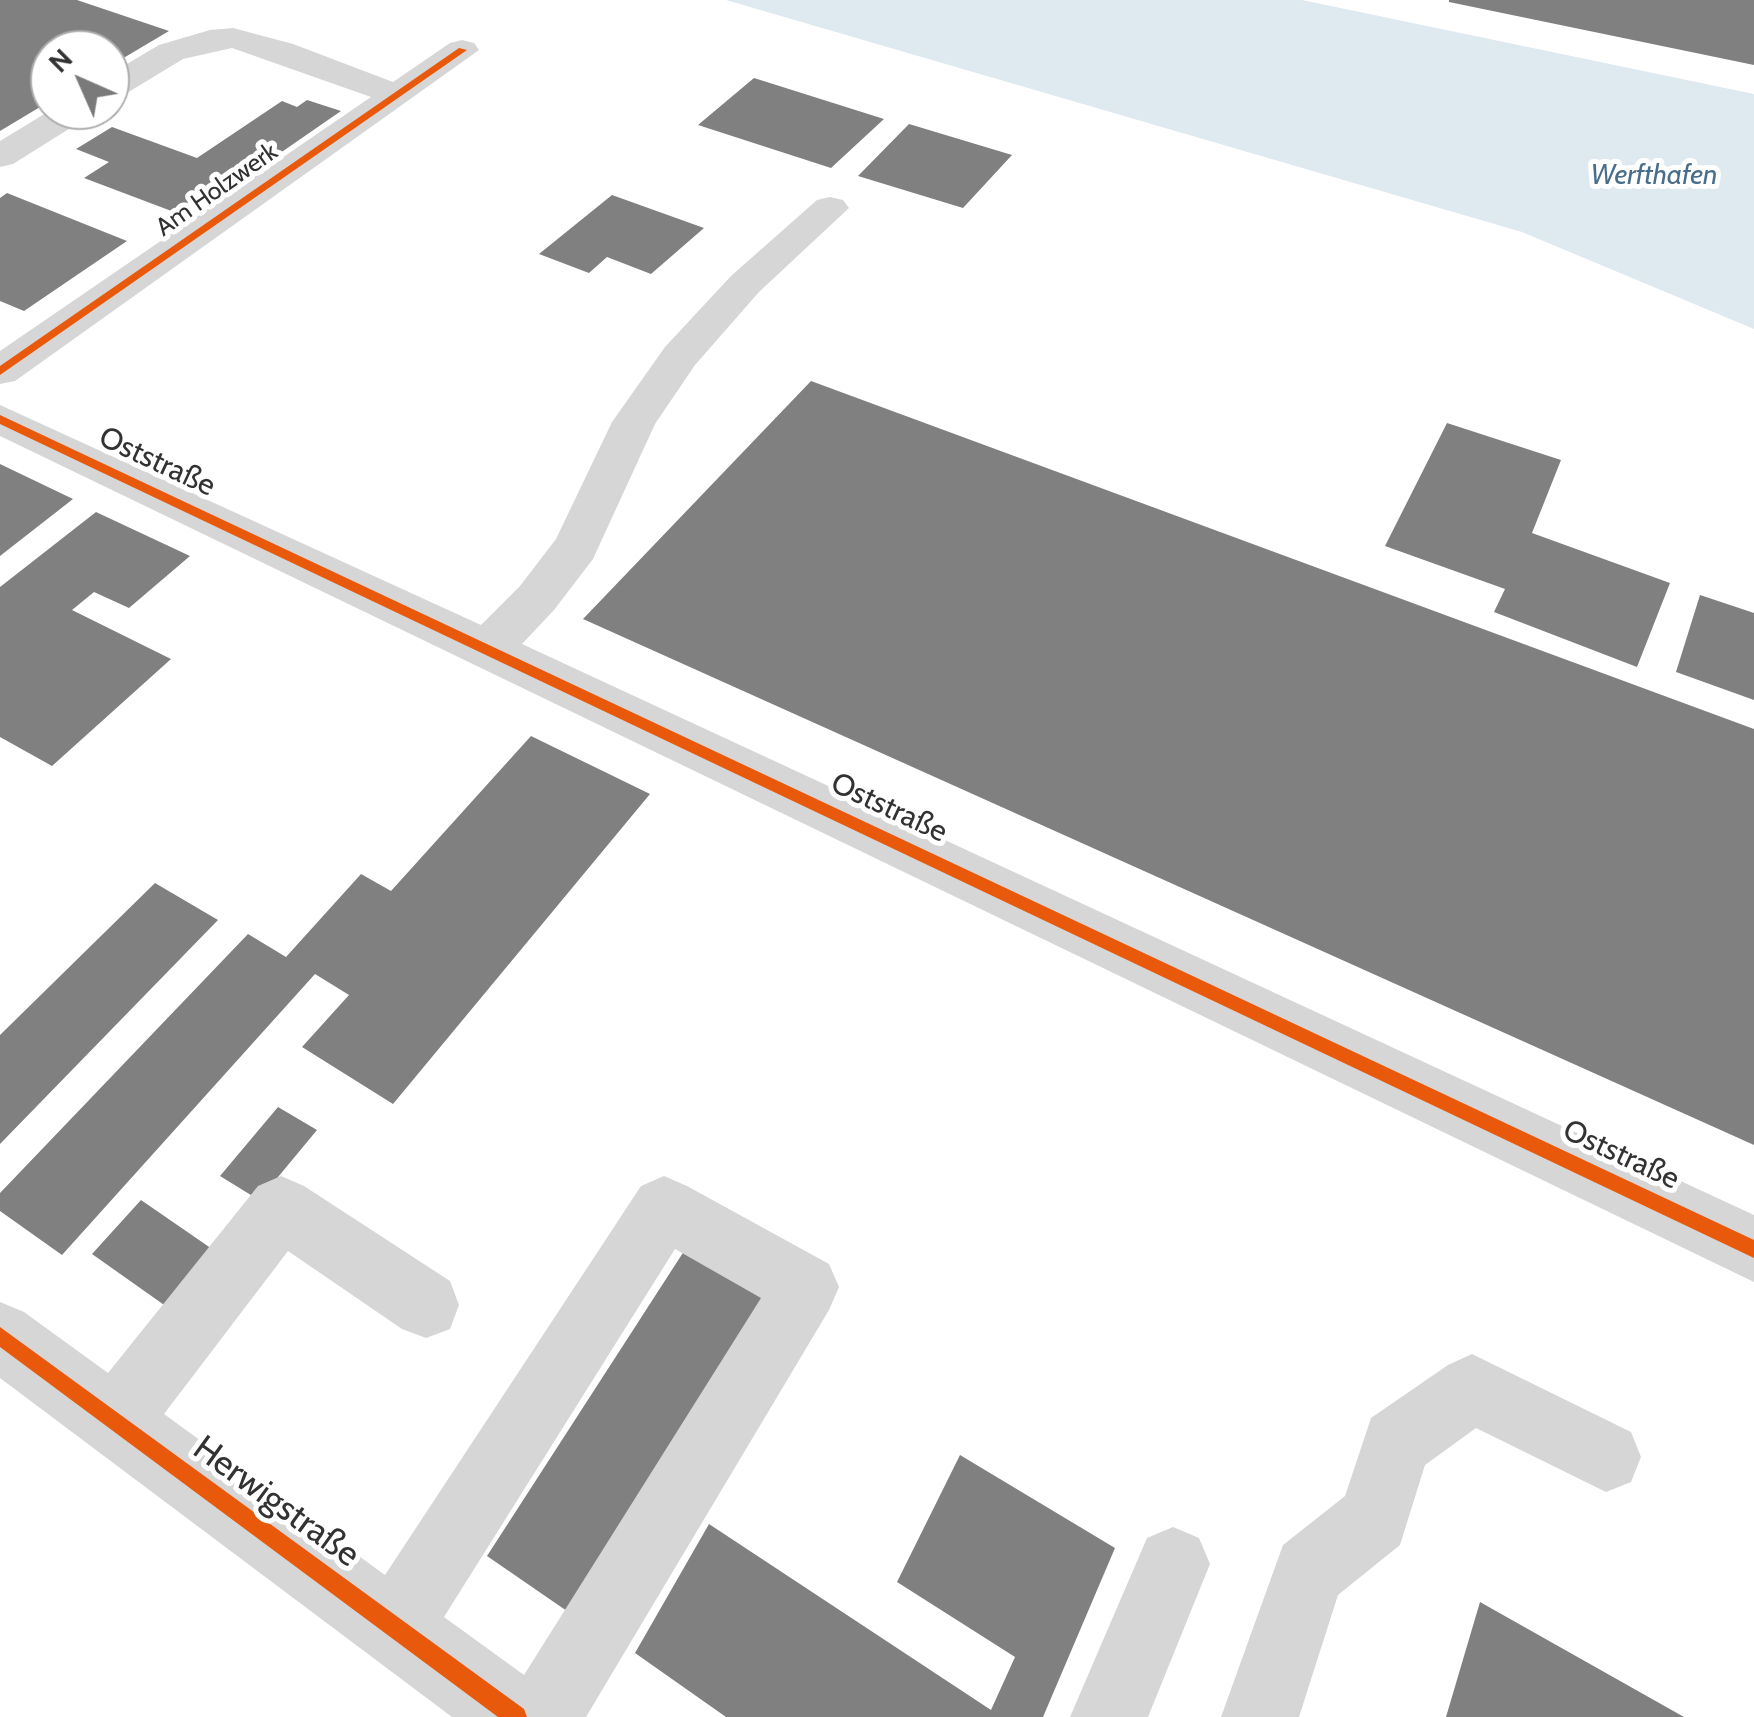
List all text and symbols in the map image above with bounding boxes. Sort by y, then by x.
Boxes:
north arrow [30,30,130,130]
text: N [41,41,79,79]
street label: Am Holzwerk [150,137,284,243]
water label: Werfthafen [1590,159,1718,193]
street label: Oststraße [93,419,221,505]
street label: Oststraße [825,765,953,851]
street label: Oststraße [1557,1112,1685,1198]
street label: Herwigstraße [185,1428,367,1576]

